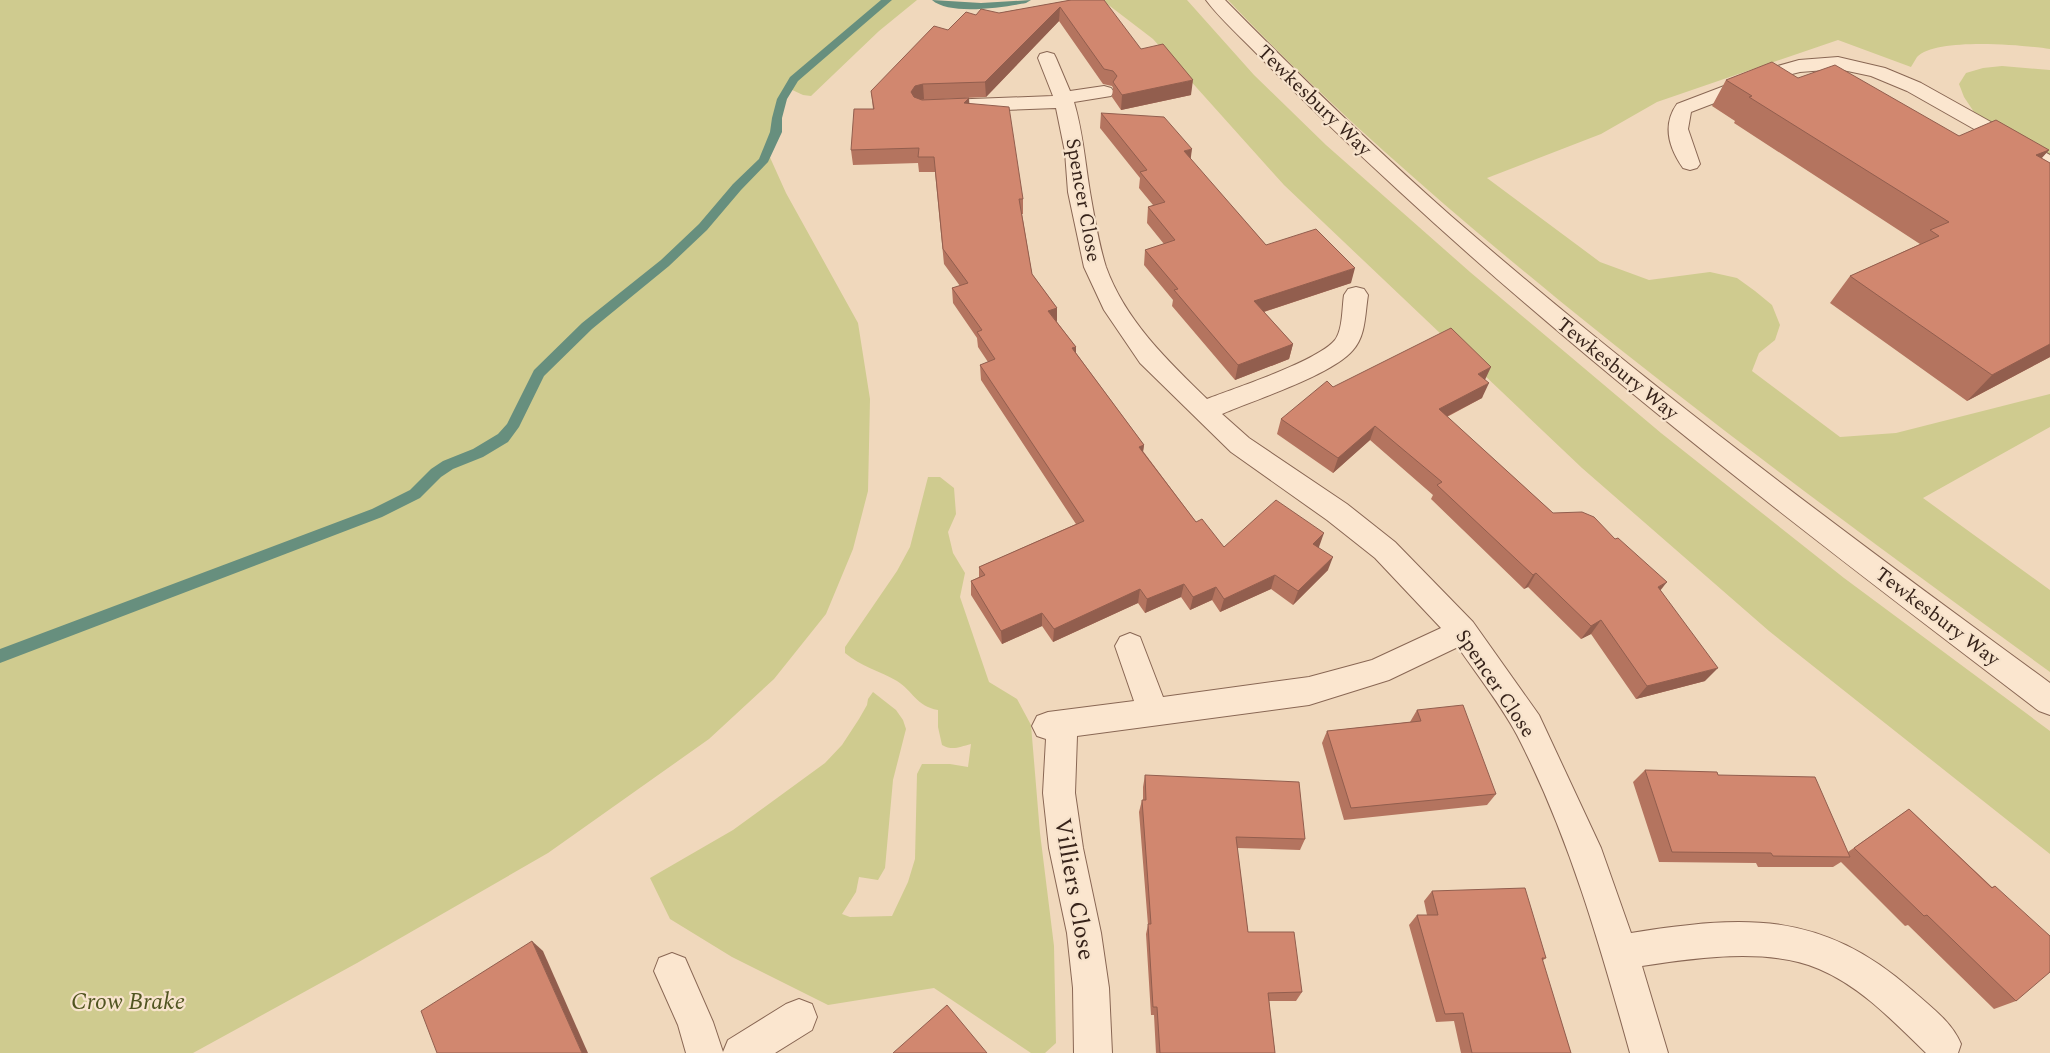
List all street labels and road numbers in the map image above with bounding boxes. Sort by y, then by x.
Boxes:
street label: Tewkesbury Way [1250,38,1380,164]
street label: Spencer Close [1057,136,1109,264]
street label: Tewkesbury Way [1550,310,1686,428]
street label: Tewkesbury Way [1869,560,2007,675]
street label: Spencer Close [1448,623,1543,744]
street label: Villiers Close [1044,815,1104,963]

